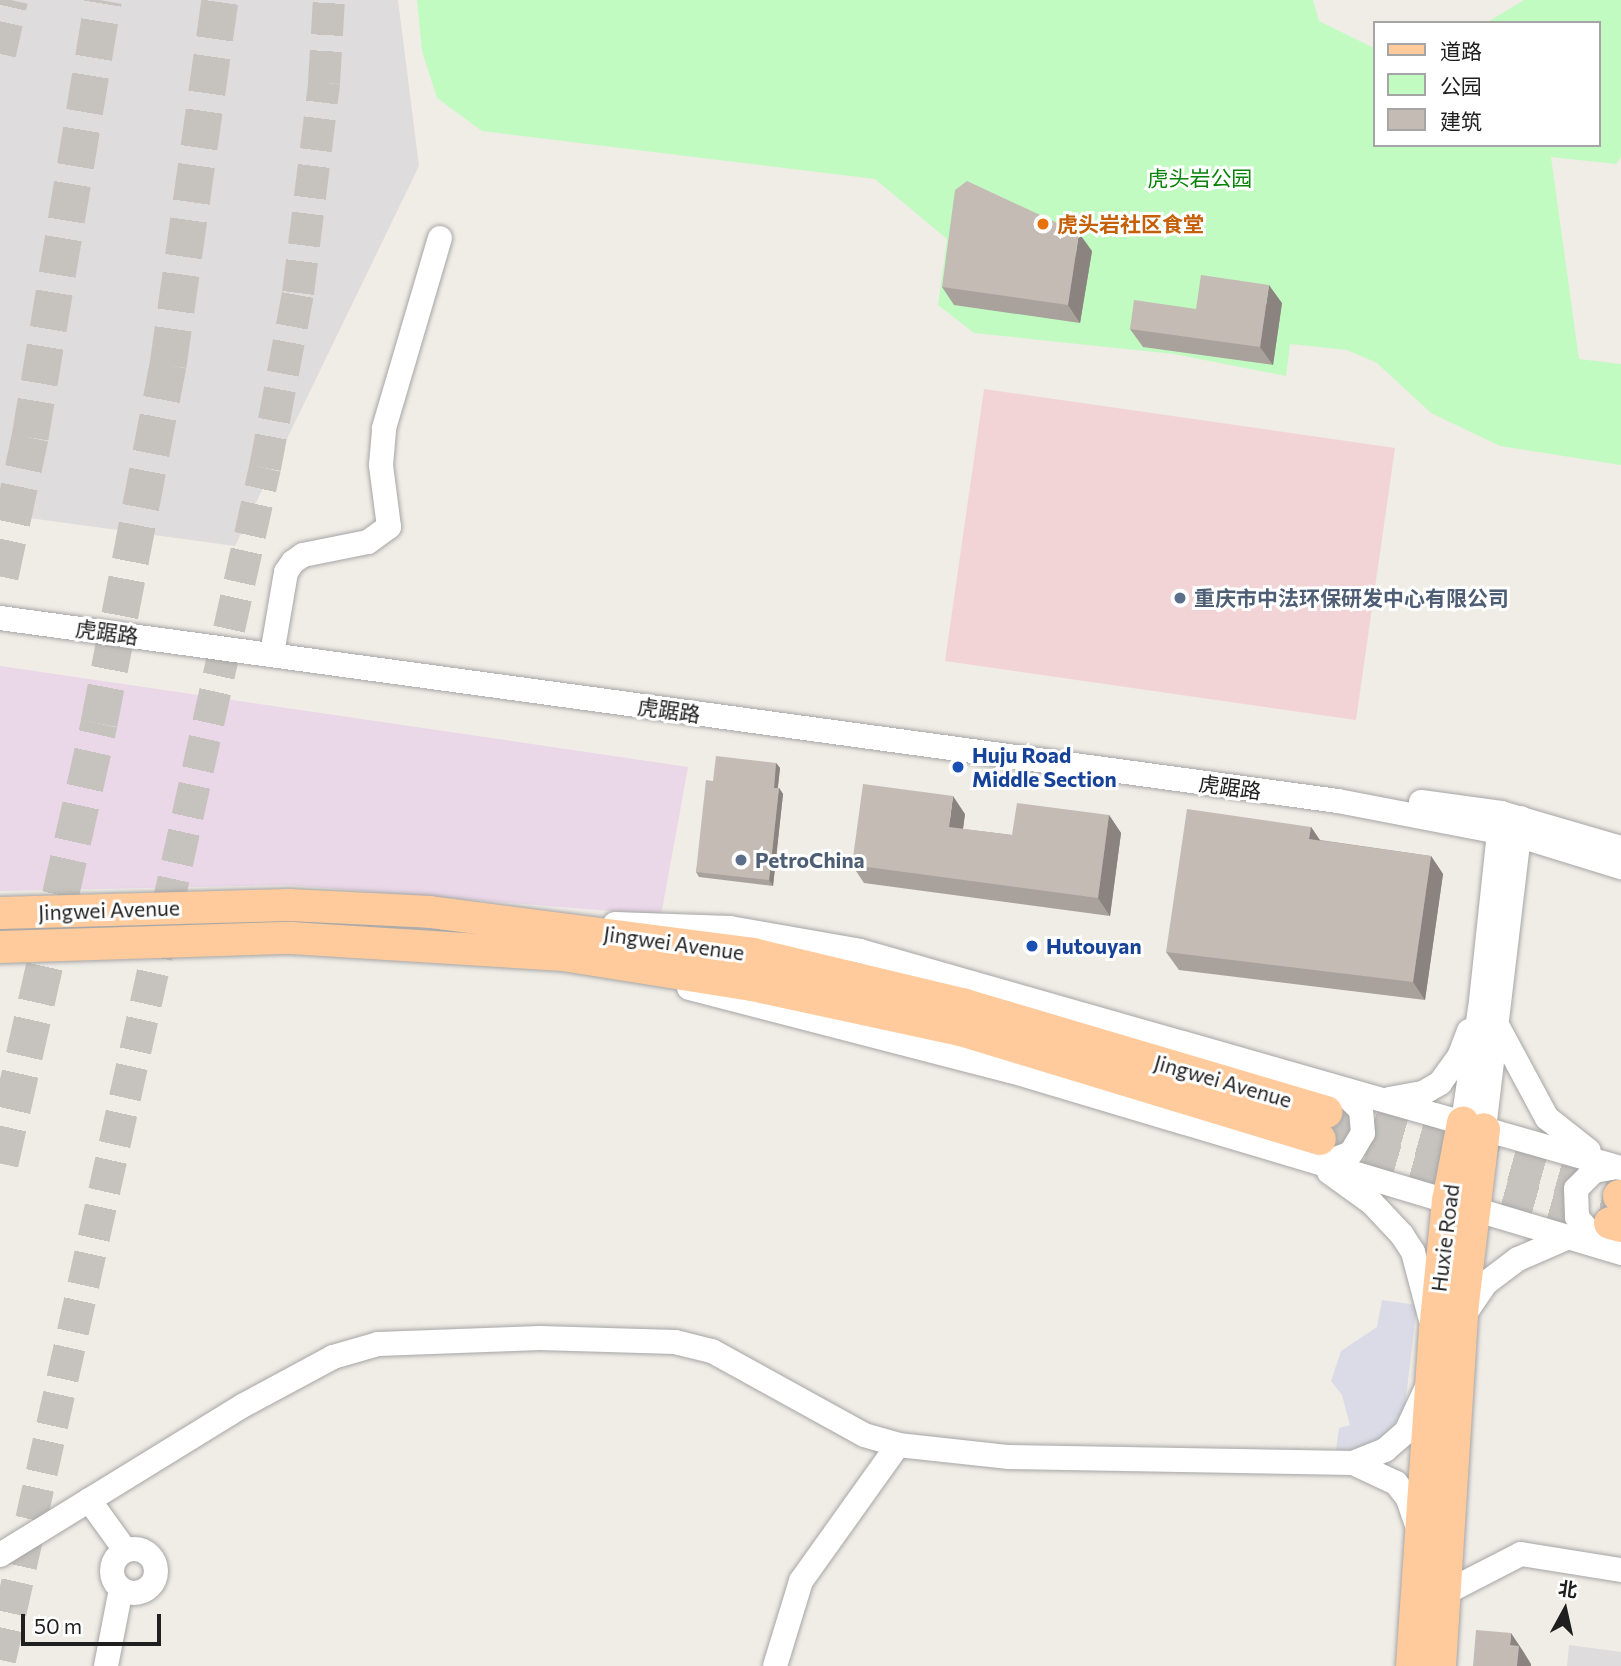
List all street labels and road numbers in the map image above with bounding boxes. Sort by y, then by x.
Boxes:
street label: 虎踞路 [74,615,140,649]
street label: 虎踞路 [636,693,702,727]
street label: 虎踞路 [1197,770,1263,804]
street label: Jingwei Avenue [38,895,180,925]
street label: Jingwei Avenue [602,921,746,965]
street label: Jingwei Avenue [1151,1049,1295,1113]
street label: Huxie Road [1426,1183,1464,1293]

